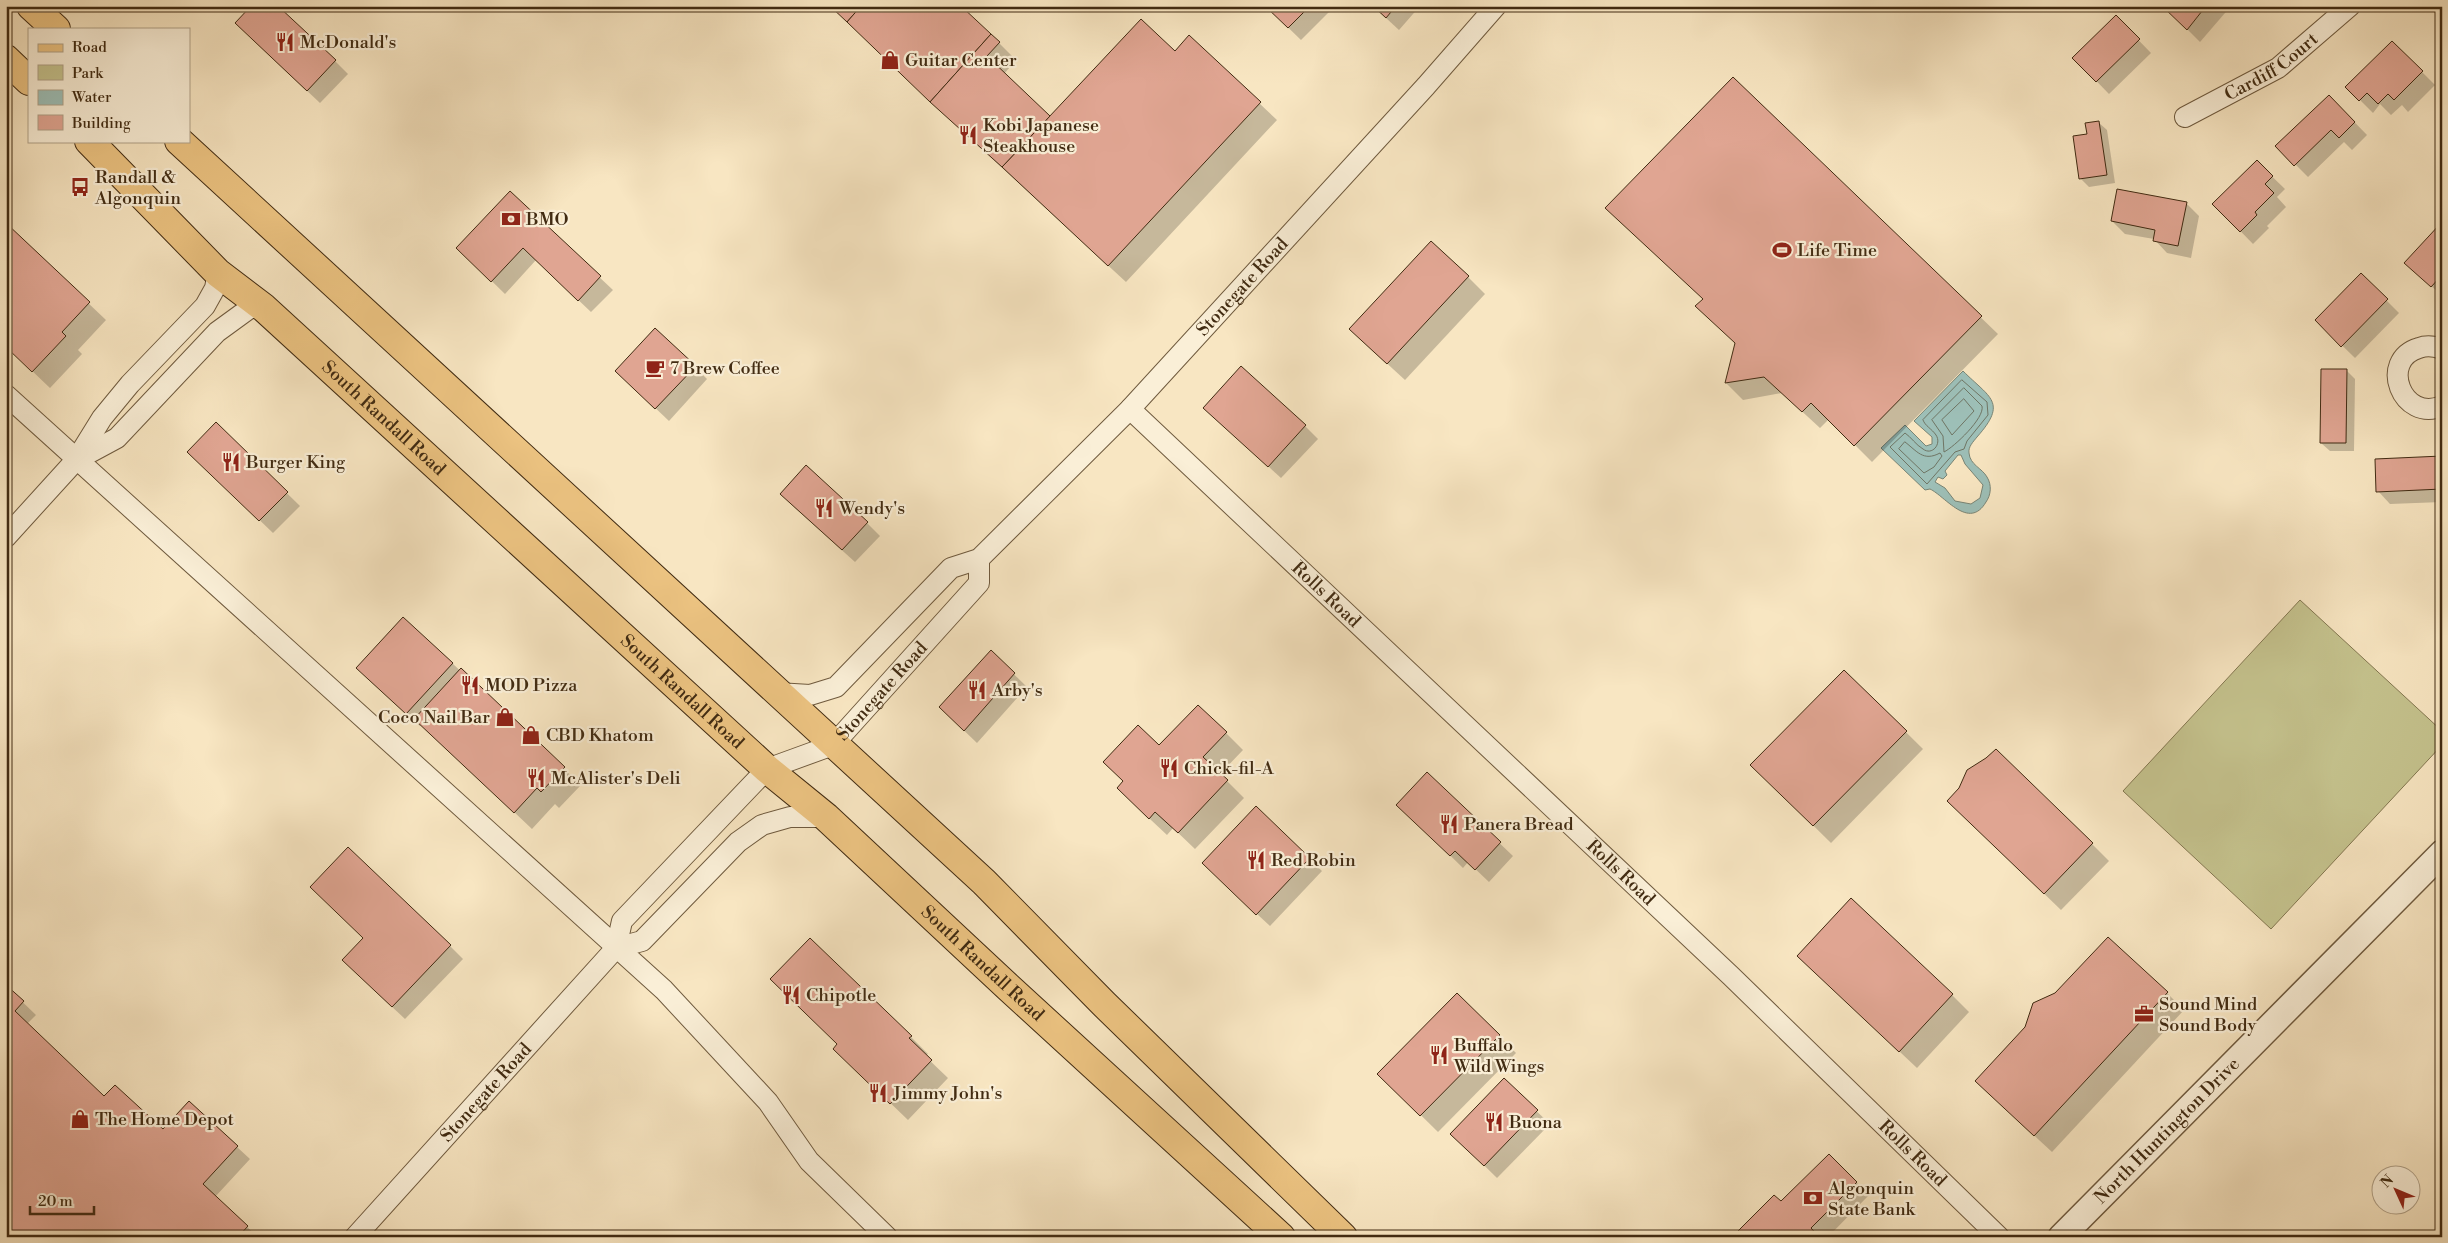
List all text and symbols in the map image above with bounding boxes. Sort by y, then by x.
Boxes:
street label: Cardiff Court [2220,27,2323,106]
legend [28,28,190,142]
restaurant icon: McDonald's [274,31,296,53]
place label: McDonald's [300,31,397,54]
text: Road [72,38,107,57]
shop icon: Guitar Center [879,49,901,71]
place label: Guitar Center [905,49,1017,72]
text: Park [72,64,104,83]
text: Water [71,88,112,107]
text: Building [71,114,131,133]
place label: Kobi Japanese Steakhouse [983,114,1099,158]
restaurant icon: Kobi Japanese Steakhouse [957,124,979,146]
place label: Randall & Algonquin [94,166,181,210]
bus stop icon: Randall & Algonquin [69,176,91,198]
bank icon: BMO [500,208,522,230]
place label: BMO [525,208,569,231]
street label: Stonegate Road [1191,232,1294,341]
sports icon: Life Time [1771,239,1793,261]
place label: Life Time [1797,239,1877,262]
street label: South Randall Road [317,355,451,481]
cafe icon: 7 Brew Coffee [644,357,666,379]
place label: 7 Brew Coffee [670,357,780,380]
restaurant icon: Burger King [220,451,242,473]
place label: Burger King [245,451,346,474]
restaurant icon: Wendy's [813,497,835,519]
place label: Wendy's [838,497,905,520]
street label: Rolls Road [1287,556,1366,633]
street label: South Randall Road [616,629,750,755]
street label: Stonegate Road [831,636,933,745]
restaurant icon: MOD Pizza [459,674,481,696]
place label: MOD Pizza [485,674,578,697]
restaurant icon: Arby's [966,679,988,701]
place label: Arby's [991,679,1043,702]
place label: Coco Nail Bar [378,706,490,729]
shop icon: Coco Nail Bar [494,706,516,728]
shop icon: CBD Khatom [520,724,542,746]
place label: CBD Khatom [546,724,654,747]
restaurant icon: Chick-fil-A [1158,757,1180,779]
place label: Chick-fil-A [1184,757,1275,780]
restaurant icon: McAlister's Deli [525,767,547,789]
place label: McAlister's Deli [551,767,681,790]
restaurant icon: Panera Bread [1438,813,1460,835]
place label: Panera Bread [1464,813,1574,836]
street label: Rolls Road [1582,834,1661,911]
restaurant icon: Red Robin [1245,849,1267,871]
place label: Red Robin [1271,849,1356,872]
street label: South Randall Road [916,900,1050,1027]
restaurant icon: Chipotle [780,984,802,1006]
place label: Chipotle [806,984,876,1007]
place label: Sound Mind Sound Body [2159,993,2258,1037]
office icon: Sound Mind Sound Body [2133,1003,2155,1025]
place label: Buffalo Wild Wings [1453,1034,1545,1078]
street label: Stonegate Road [435,1037,537,1147]
restaurant icon: Buffalo Wild Wings [1428,1044,1450,1066]
street label: North Huntington Drive [2089,1052,2244,1209]
restaurant icon: Jimmy John's [867,1082,889,1104]
place label: Jimmy John's [892,1082,1002,1105]
shop icon: The Home Depot [69,1108,91,1130]
place label: The Home Depot [95,1108,234,1131]
restaurant icon: Buona [1483,1111,1505,1133]
place label: Buona [1508,1111,1563,1134]
street label: Rolls Road [1874,1115,1952,1192]
north arrow [2370,1166,2420,1216]
text: N [2377,1171,2398,1192]
place label: Algonquin State Bank [1827,1177,1917,1221]
scale bar [30,1183,94,1215]
bank icon: Algonquin State Bank [1802,1187,1824,1209]
text: 20 m [38,1192,73,1211]

